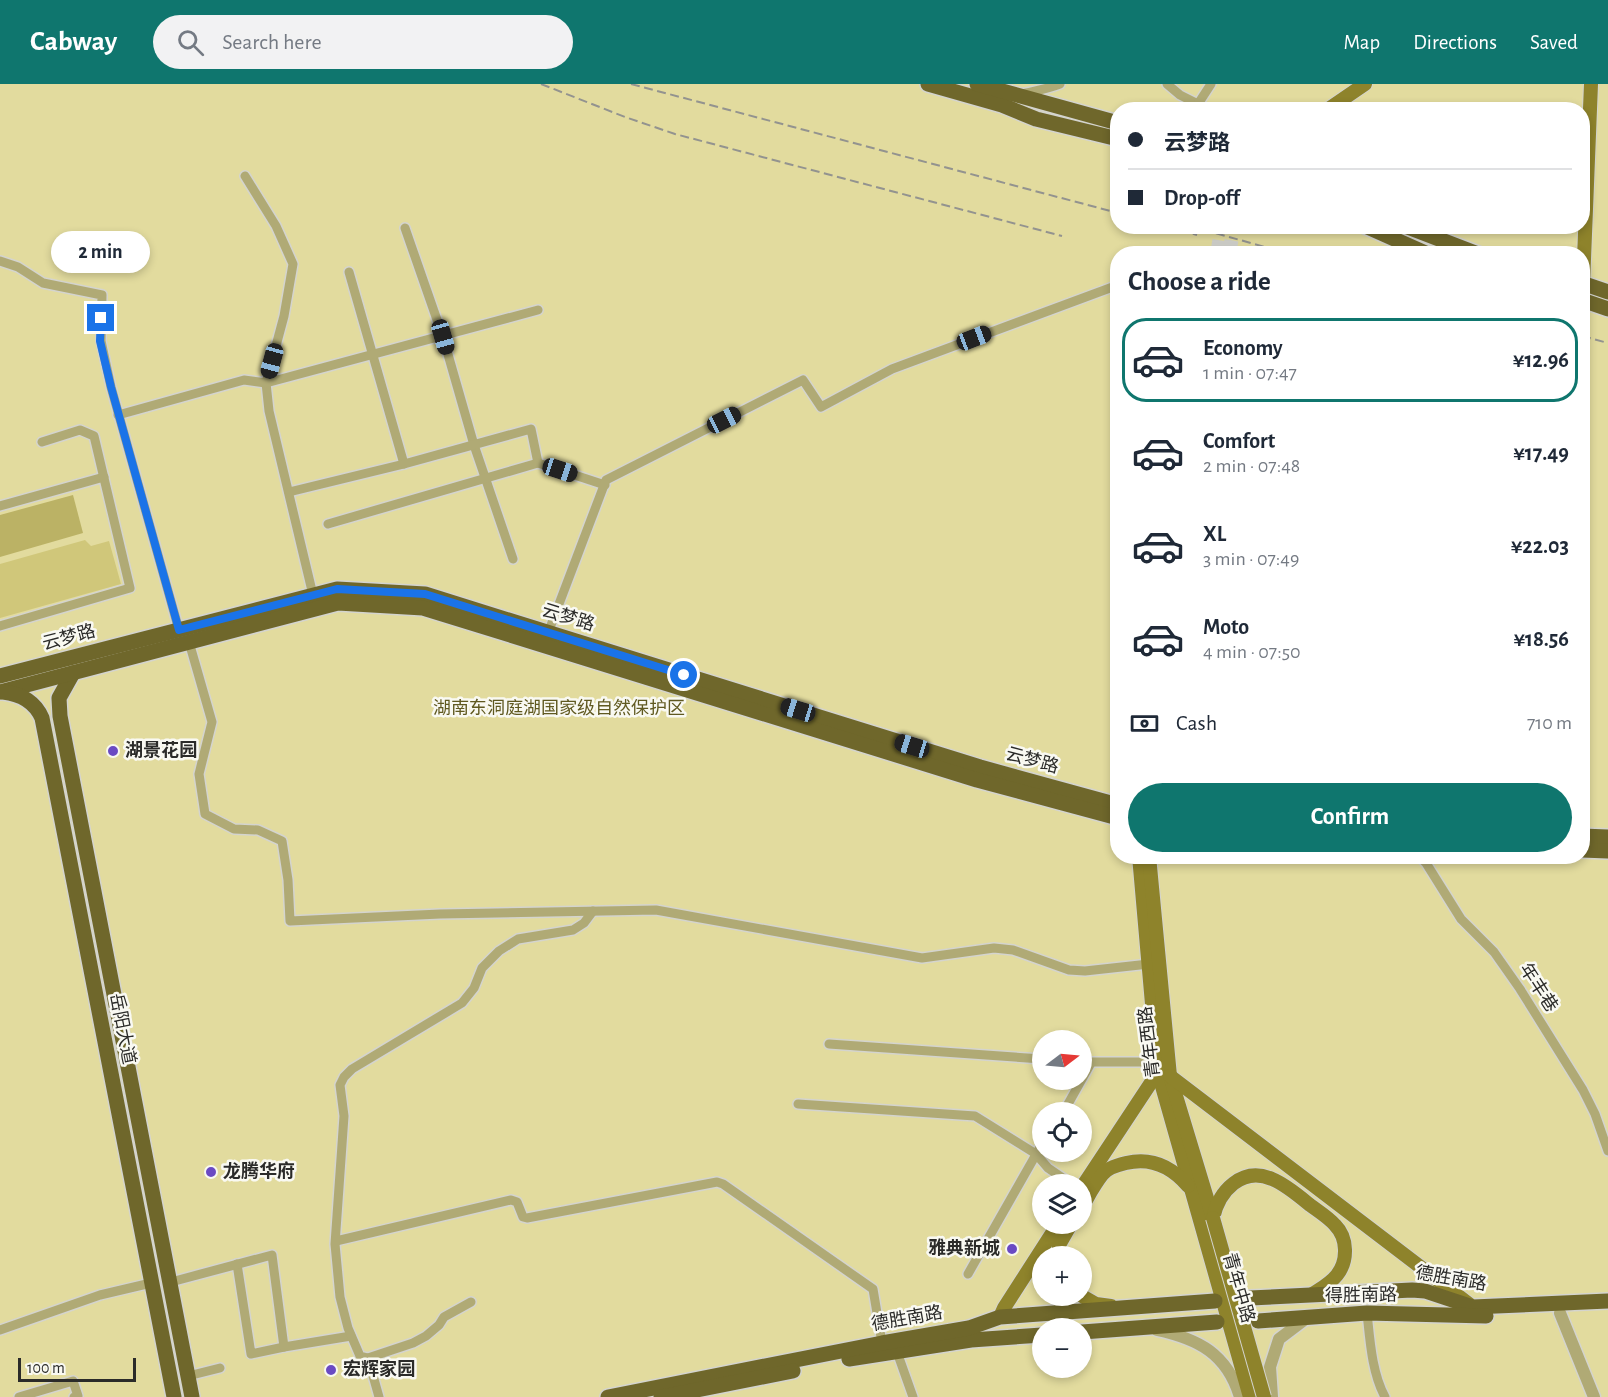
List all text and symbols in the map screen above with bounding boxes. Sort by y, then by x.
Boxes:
search box [153,15,573,69]
icon: search [174,26,207,59]
text: Cabway [30,28,117,56]
text: Search here [222,31,322,53]
text: Map [1344,32,1380,53]
text: Directions [1413,32,1497,53]
text: Saved [1530,32,1578,53]
text: 云梦路 [1164,132,1230,154]
text: Drop-off [1164,187,1240,209]
callout: 2 min [51,231,150,273]
text: 2 min [78,242,123,262]
text: Choose a ride [1128,268,1271,295]
route end [87,304,114,331]
car [429,317,457,357]
car [954,323,994,353]
icon: car [1131,333,1185,387]
text: Economy [1203,337,1283,359]
car [259,341,285,381]
text: ¥12.96 [1513,349,1569,371]
text: 1 min · 07:47 [1203,363,1297,383]
car [704,404,744,436]
icon: car [1131,426,1185,480]
text: Comfort [1203,430,1275,452]
text: ¥17.49 [1513,442,1569,464]
car [540,456,580,484]
text: 2 min · 07:48 [1203,456,1300,476]
icon: car [1131,519,1185,573]
text: XL [1203,523,1226,545]
text: ¥22.03 [1511,535,1569,557]
text: 3 min · 07:49 [1203,549,1299,569]
street label: 云梦路 [540,600,597,635]
icon: car [1131,612,1185,666]
text: Moto [1203,616,1249,638]
street label: 云梦路 [40,620,97,654]
text: ¥18.56 [1513,628,1569,650]
text: 4 min · 07:50 [1203,642,1301,662]
route start [670,661,697,688]
car [778,696,818,724]
park label: 湖南东洞庭湖国家级自然保护区 [433,698,685,718]
icon: cash [1128,707,1161,740]
text: Cash [1176,712,1217,734]
text: 710 m [1527,713,1572,733]
car [892,732,932,760]
place label: 湖景花园 [125,740,197,760]
street label: 云梦路 [1004,743,1061,777]
marker: 湖景花园 [106,744,120,758]
button: Confirm [1128,783,1572,852]
street label: 年丰巷 [1516,959,1562,1016]
street label: 岳阳大道 [106,992,140,1066]
street label: 青年西路 [1135,1005,1163,1079]
north arrow [1032,1030,1092,1090]
map controls [1032,1030,1092,1378]
button: locate [1032,1102,1092,1162]
place label: 龙腾华府 [223,1161,295,1181]
marker: 龙腾华府 [204,1165,218,1179]
button: layers [1032,1174,1092,1234]
place label: 雅典新城 [928,1238,1000,1258]
marker: 雅典新城 [1005,1242,1019,1256]
button: + [1032,1246,1092,1306]
street label: 青年中路 [1219,1250,1258,1325]
street label: 德胜南路 [1414,1262,1488,1294]
street label: 得胜南路 [1325,1284,1397,1306]
street label: 德胜南路 [870,1302,944,1334]
button: − [1032,1318,1092,1378]
scale bar [18,1355,136,1382]
place label: 宏辉家园 [343,1359,415,1379]
text: 100 m [27,1360,65,1376]
marker: 宏辉家园 [324,1363,338,1377]

